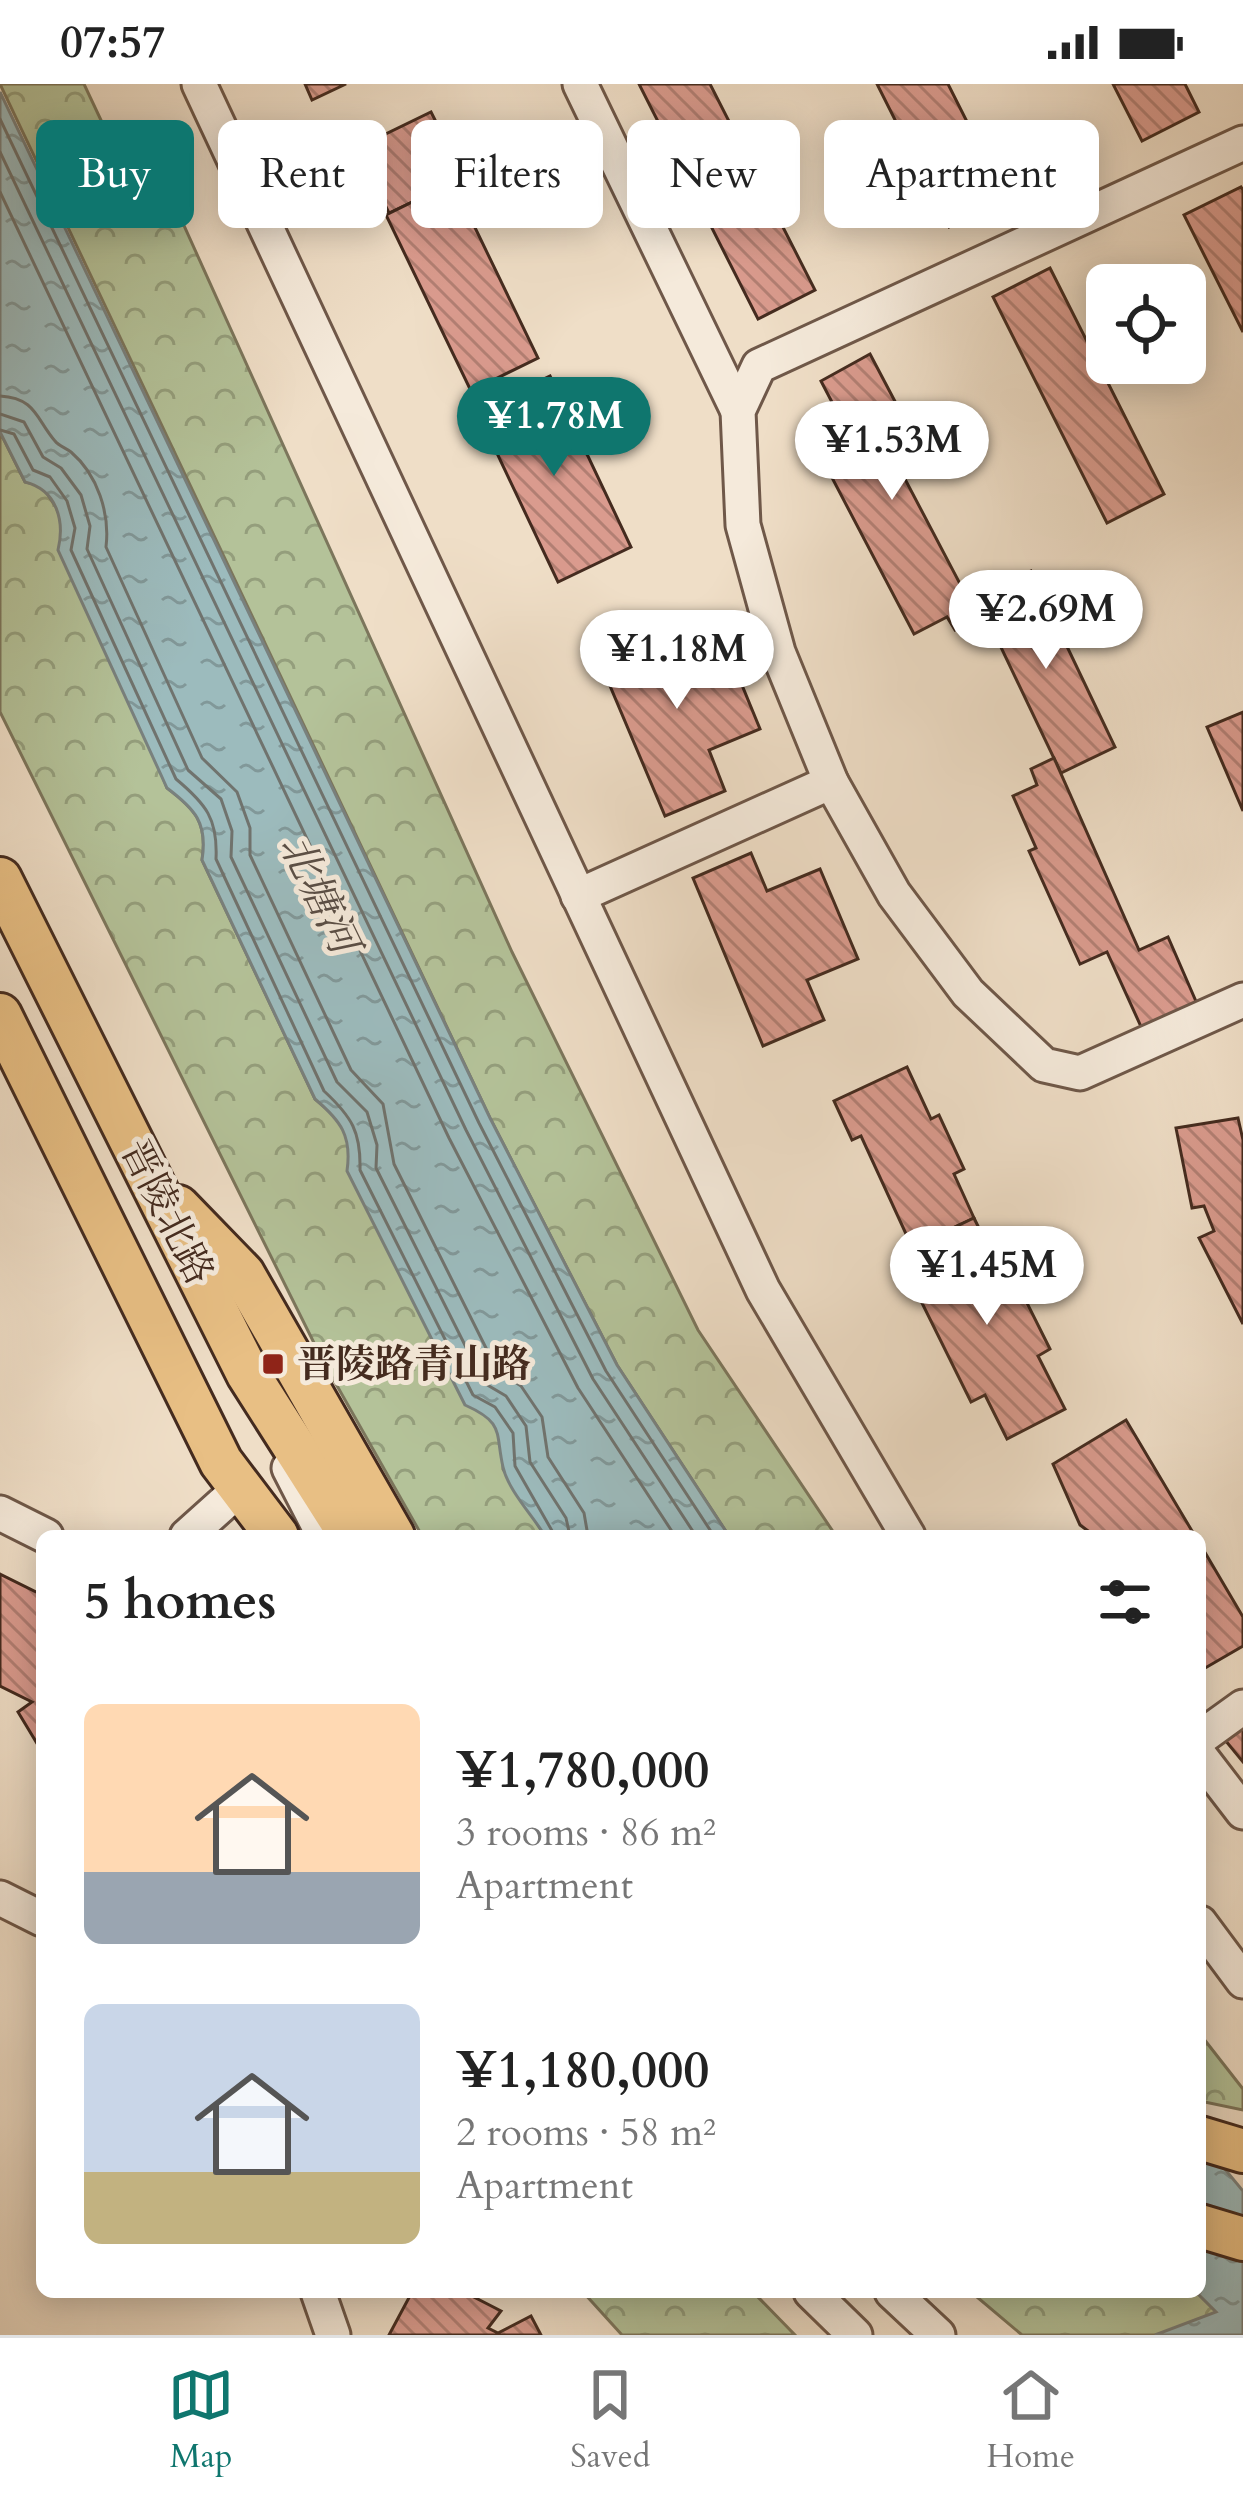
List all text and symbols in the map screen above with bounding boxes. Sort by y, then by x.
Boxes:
text: 07:57 [60,12,165,73]
chip: Buy [36,120,194,228]
chip: Rent [218,120,387,228]
chip: Filters [411,120,603,228]
chip: New [627,120,800,228]
chip: Apartment [824,120,1099,228]
map controls [1086,264,1206,384]
button: locate [1086,264,1206,384]
pin: ¥1.78M [456,377,652,479]
text: ¥1.78M [484,389,624,442]
pin: ¥1.53M [794,401,990,503]
text: ¥1.53M [822,413,962,466]
pin: ¥2.69M [948,570,1144,672]
text: ¥2.69M [976,582,1116,635]
pin: ¥1.18M [579,610,775,712]
text: ¥1.18M [607,622,747,675]
water label: 北塘河 [266,825,375,969]
street label: 晋陵北路 [108,1130,226,1294]
pin: ¥1.45M [889,1226,1085,1328]
text: ¥1.45M [917,1238,1057,1291]
place label: 晋陵路青山路 [297,1338,531,1391]
marker: 晋陵路青山路 [260,1351,286,1377]
text: 5 homes [84,1567,276,1637]
icon: filters [1092,1569,1158,1635]
text: ¥1,780,000 [456,1736,709,1806]
icon: home [180,1752,324,1896]
text: 3 rooms · 86 m² [456,1806,716,1859]
text: Apartment [456,1859,633,1912]
text: ¥1,180,000 [456,2036,709,2106]
icon: home [180,2052,324,2196]
text: 2 rooms · 58 m² [456,2106,716,2159]
text: Apartment [456,2159,633,2212]
tab: Map [168,2362,234,2479]
tab: Saved [570,2362,650,2479]
tab: Home [987,2362,1075,2479]

